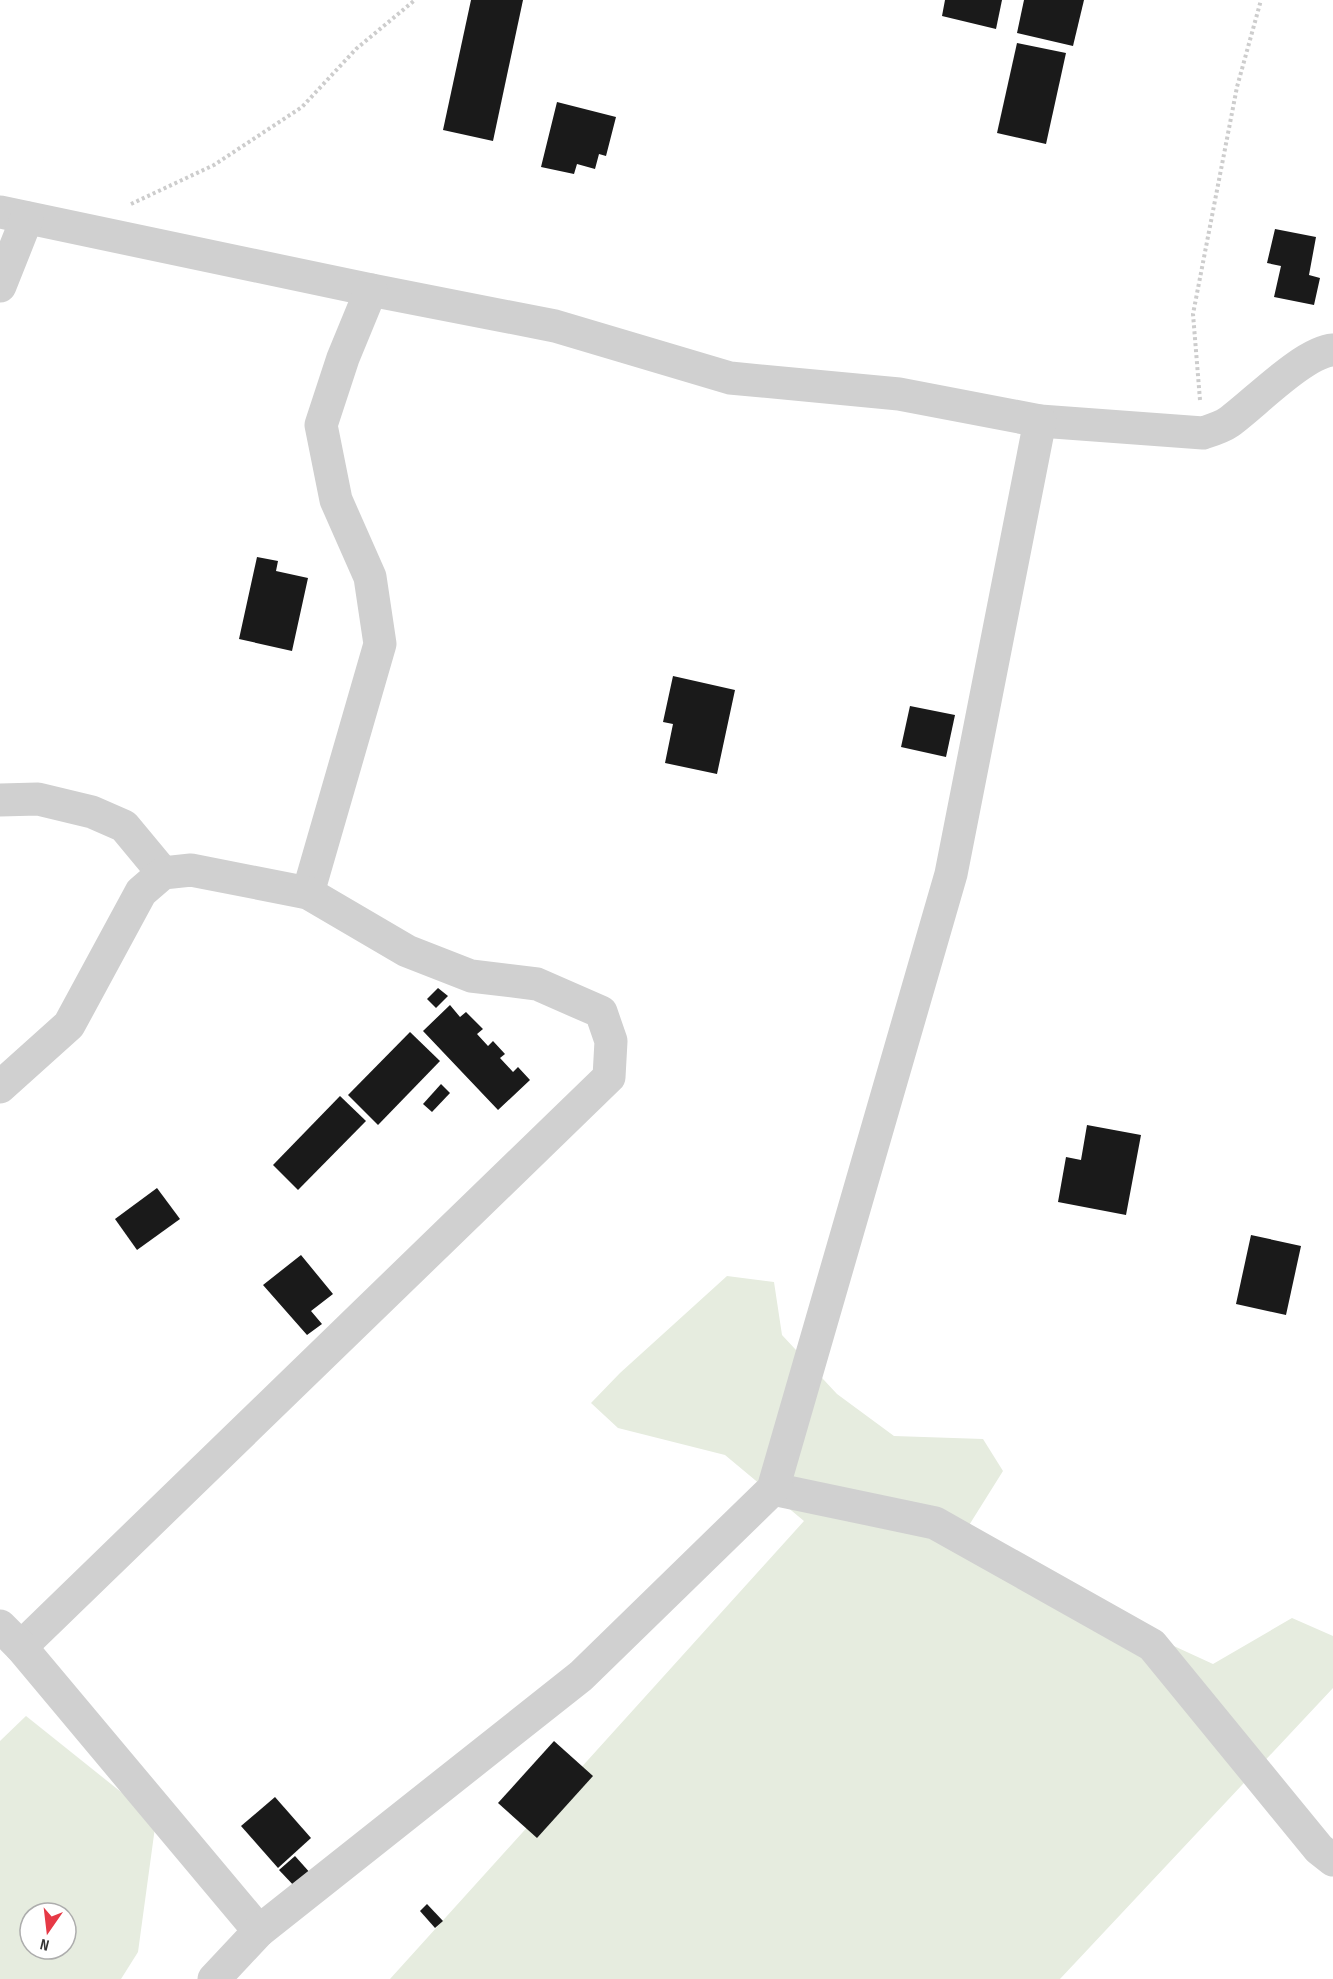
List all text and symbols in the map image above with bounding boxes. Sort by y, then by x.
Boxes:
north arrow [18,1901,78,1961]
text: N [38,1934,51,1954]

